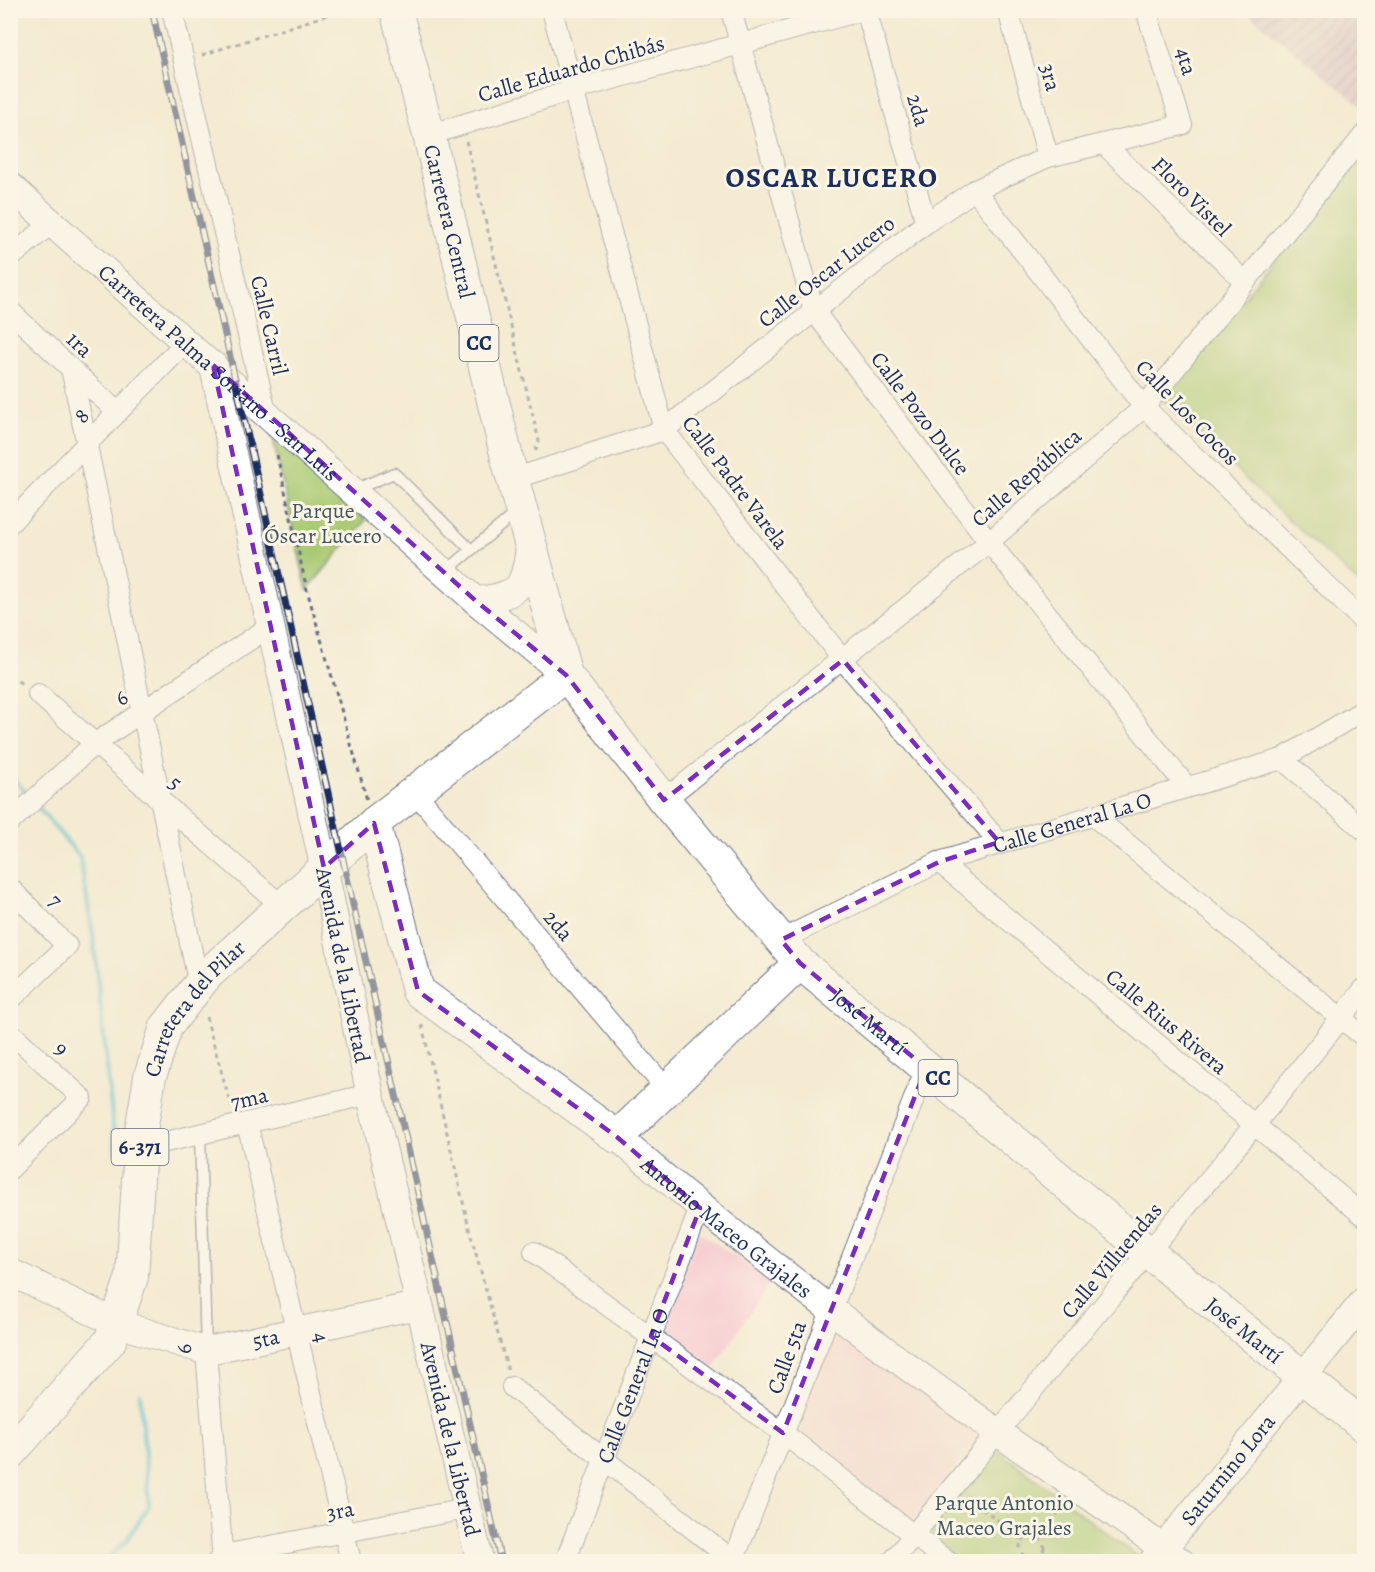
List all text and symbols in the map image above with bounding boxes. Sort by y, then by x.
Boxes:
street label: Calle Eduardo Chibás [475,28,668,110]
street label: 4ta [1168,44,1205,80]
street label: 3ra [1032,60,1068,95]
street label: 2da [899,91,937,131]
street label: Carretera Central [416,142,482,301]
street label: Floro Vistel [1145,150,1238,243]
district label: OSCAR LUCERO [726,159,938,197]
street label: Calle Oscar Lucero [752,209,901,335]
street label: Carretera Palma Soriano - San Luis [92,258,345,488]
street label: Calle Carril [243,272,295,378]
street label: 1ra [60,325,100,365]
road number: CC [460,325,498,361]
street label: Calle Pozo Dulce [864,345,977,482]
street label: Calle Los Cocos [1129,353,1246,473]
street label: 8 [67,401,96,430]
street label: Calle Padre Varela [675,409,796,556]
street label: Calle República [965,421,1089,534]
park label: Parque Óscar Lucero [264,496,382,551]
street label: 6 [109,683,134,713]
street label: 5 [162,768,189,797]
street label: Calle General La O [989,785,1155,861]
street label: Avenida de la Libertad [308,864,377,1066]
street label: 7 [41,887,70,915]
street label: 2da [536,904,581,948]
street label: Carretera del Pilar [137,933,252,1081]
street label: Calle Rius Rivera [1099,962,1234,1082]
street label: José Martí [824,981,913,1062]
street label: 9 [47,1034,75,1063]
road number: CC [918,1060,958,1096]
street label: 7ma [227,1080,272,1118]
road number: 6-371 [112,1129,168,1165]
street label: Antonio Maceo Grajales [633,1149,818,1306]
street label: Calle Villuendas [1054,1196,1169,1325]
street label: José Martí [1199,1290,1289,1371]
street label: Calle General La O [590,1304,677,1468]
street label: Calle 5ta [760,1316,814,1398]
street label: 5ta [250,1321,283,1357]
street label: 4 [305,1329,337,1345]
street label: Avenida de la Libertad [413,1338,487,1539]
street label: 6 [169,1343,199,1355]
street label: Saturnino Lora [1174,1407,1283,1532]
park label: Parque Antonio Maceo Grajales [934,1488,1074,1543]
street label: 3ra [324,1493,357,1528]

